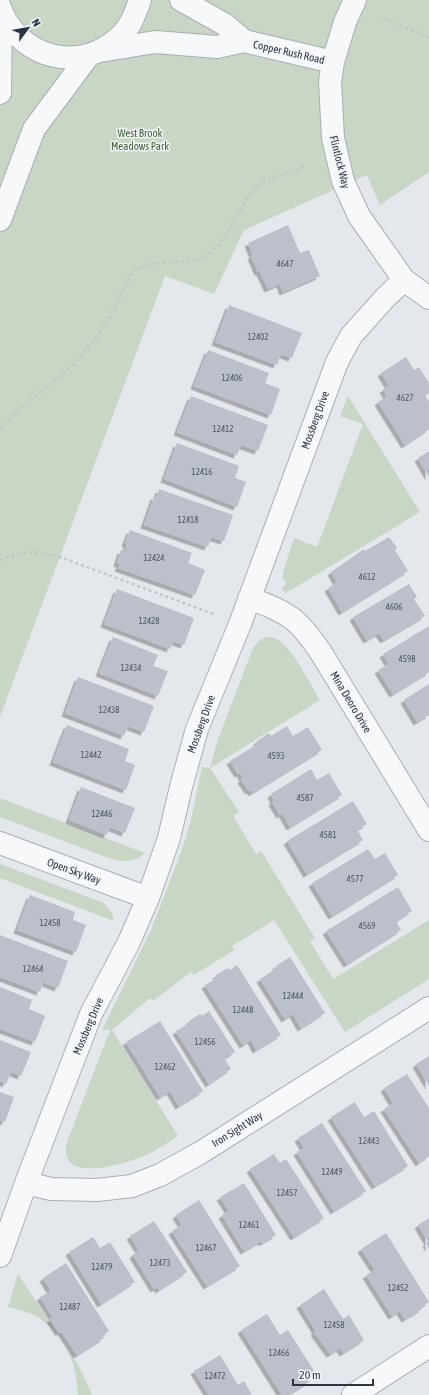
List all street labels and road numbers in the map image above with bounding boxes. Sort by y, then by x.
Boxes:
street label: Copper Rush Road [252,38,326,66]
street label: Flintlock Way [328,134,352,190]
street label: Mossberg Drive [299,389,331,451]
street label: Mina Deoro Drive [328,669,374,735]
street label: Mossberg Drive [185,693,217,755]
street label: Open Sky Way [46,856,103,886]
street label: Mossberg Drive [71,996,105,1056]
street label: Iron Sight Way [210,1108,265,1149]

